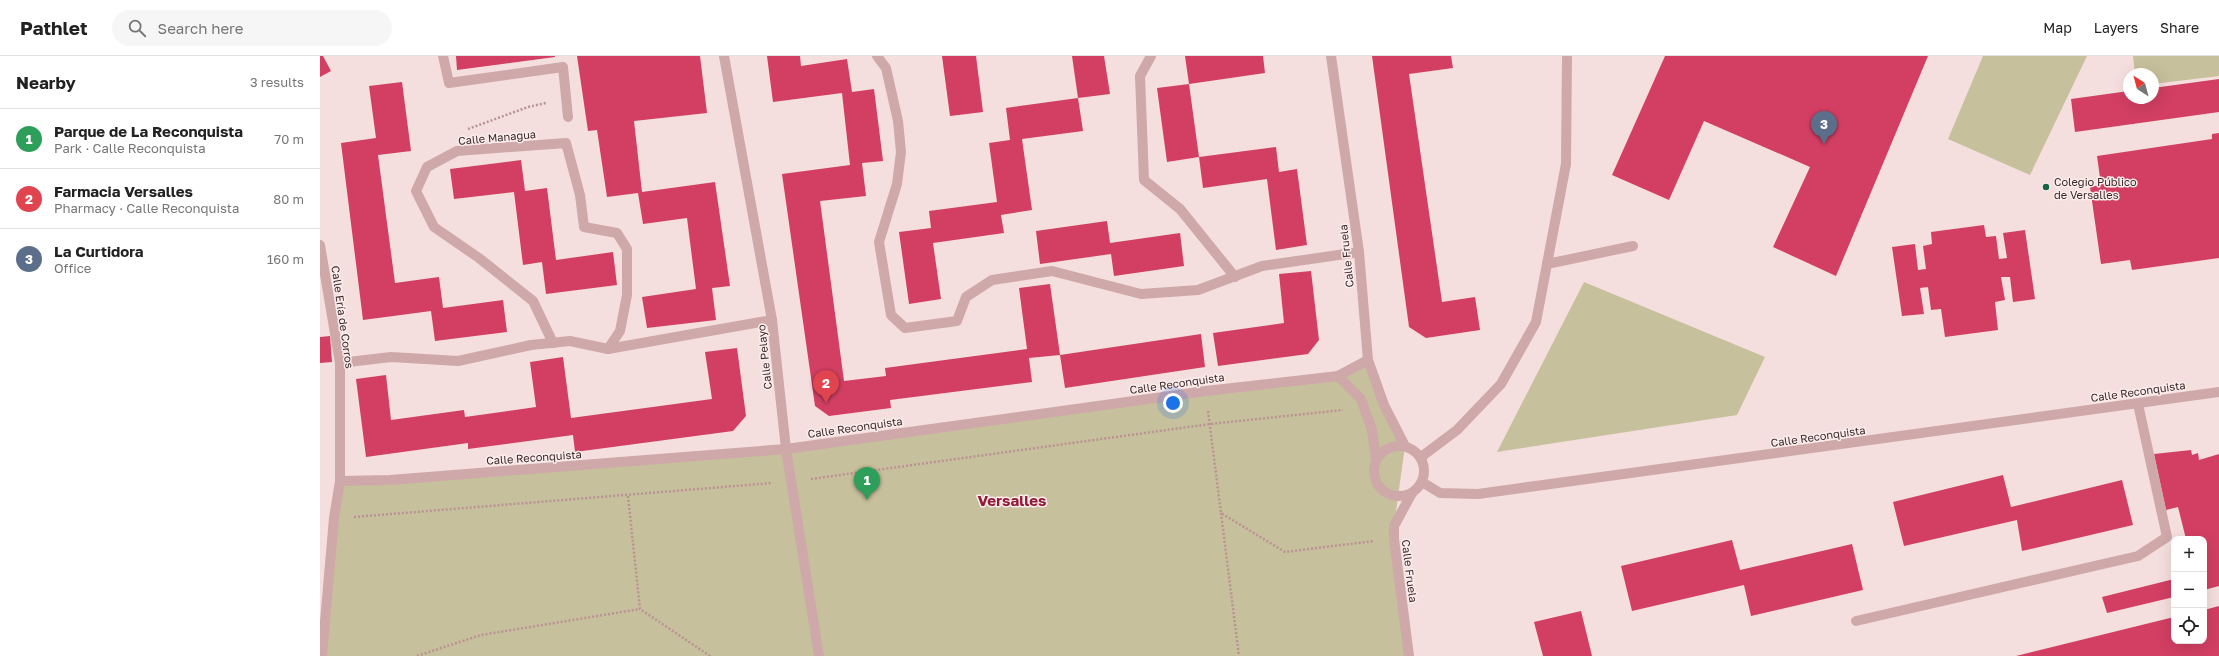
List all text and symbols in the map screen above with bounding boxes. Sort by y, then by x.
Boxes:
search box [112,10,392,46]
text: Pathlet [20,16,88,39]
icon: search [126,17,148,39]
text: Search here [158,19,244,37]
text: Map [2043,19,2072,36]
text: Layers [2094,19,2138,36]
text: Share [2160,19,2199,36]
north arrow [2123,68,2159,104]
text: Nearby [16,72,76,93]
text: 3 results [250,74,304,90]
pin: 3 [1811,111,1837,144]
text: Parque de La Reconquista [54,122,243,140]
street label: Calle Managua [458,127,536,147]
text: 1 [26,131,32,147]
text: 70 m [274,131,304,147]
text: Park · Calle Reconquista [54,140,206,156]
place label: Colegio Público de Versalles [2054,175,2137,201]
text: Farmacia Versalles [54,182,193,200]
marker: Colegio Público de Versalles [2041,182,2051,192]
text: 2 [25,191,33,207]
text: 80 m [273,191,304,207]
text: Pharmacy · Calle Reconquista [54,200,239,216]
street label: Calle Fruela [1336,224,1356,288]
text: La Curtidora [54,242,144,260]
text: 3 [25,251,33,267]
text: 160 m [267,251,304,267]
text: Office [54,260,91,276]
street label: Calle Ería de Corros [329,265,357,369]
street label: Calle Pelayo [754,323,774,390]
pin: 2 [813,370,839,403]
street label: Calle Reconquista [1129,370,1225,396]
street label: Calle Reconquista [2090,378,2186,404]
your location [1163,393,1183,413]
street label: Calle Reconquista [807,414,903,440]
street label: Calle Reconquista [1770,423,1866,449]
street label: Calle Reconquista [486,447,582,467]
pin: 1 [854,467,880,500]
district label: Versalles [978,491,1046,509]
map controls [2171,536,2207,644]
button: + [2171,536,2207,572]
street label: Calle Fruela [1400,539,1420,603]
button: − [2171,572,2207,608]
button: locate [2171,608,2207,644]

